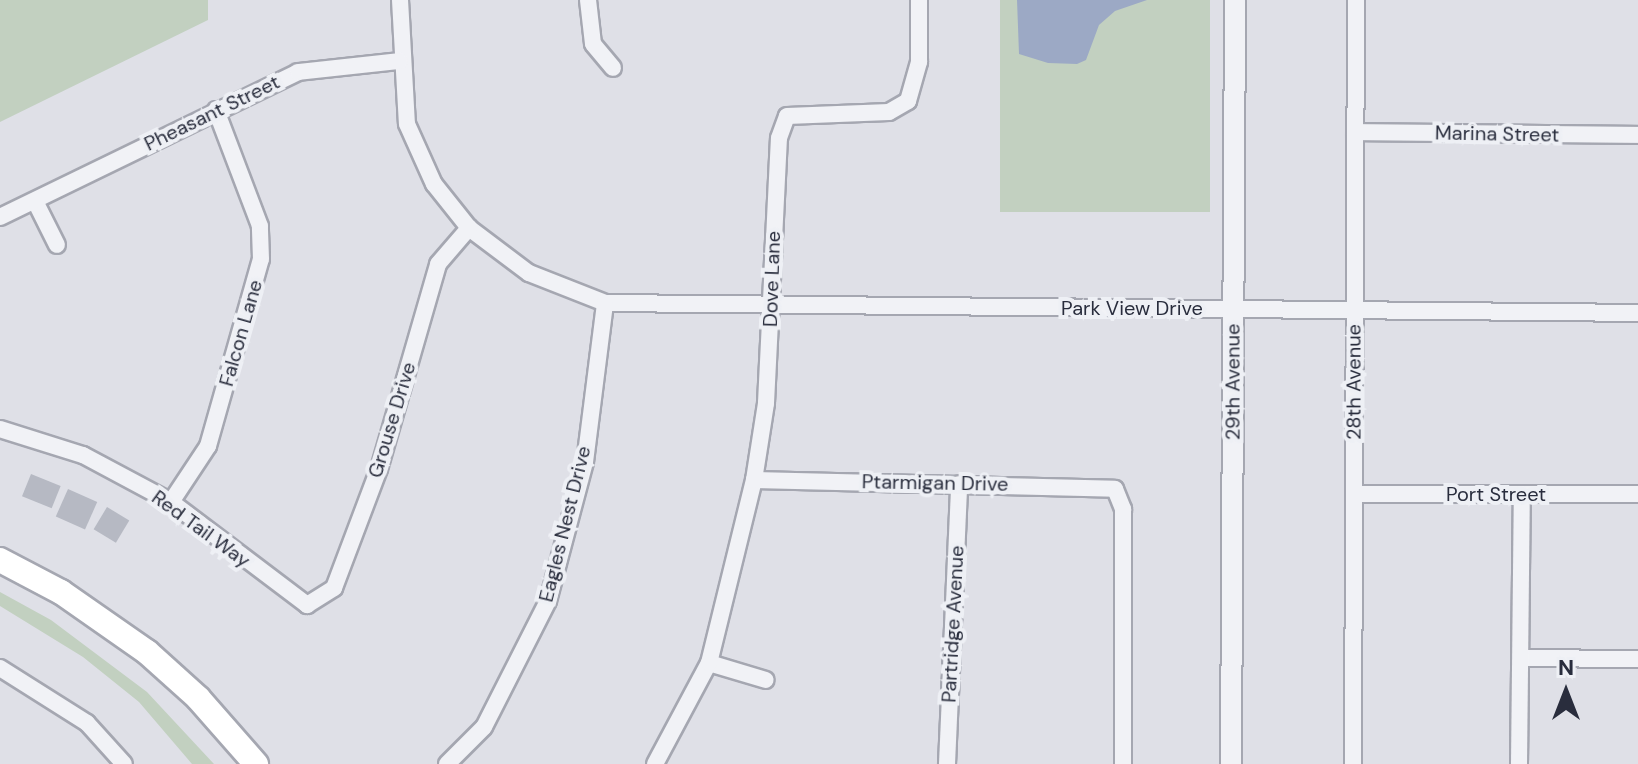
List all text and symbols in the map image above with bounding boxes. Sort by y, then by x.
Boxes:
street label: Pheasant Street [140,70,284,156]
street label: Marina Street [1435,121,1559,147]
street label: Dove Lane [758,231,786,327]
street label: Falcon Lane [214,277,268,389]
street label: Park View Drive [1061,296,1203,320]
street label: 29th Avenue [1221,324,1245,440]
street label: 28th Avenue [1342,324,1366,440]
street label: Grouse Drive [363,359,421,481]
street label: Eagles Nest Drive [534,444,596,604]
street label: Ptarmigan Drive [862,470,1008,496]
street label: Port Street [1446,482,1546,506]
street label: Red Tail Way [147,485,255,573]
street label: Partridge Avenue [937,545,969,703]
north arrow [1526,652,1606,732]
text: N [1558,653,1574,682]

